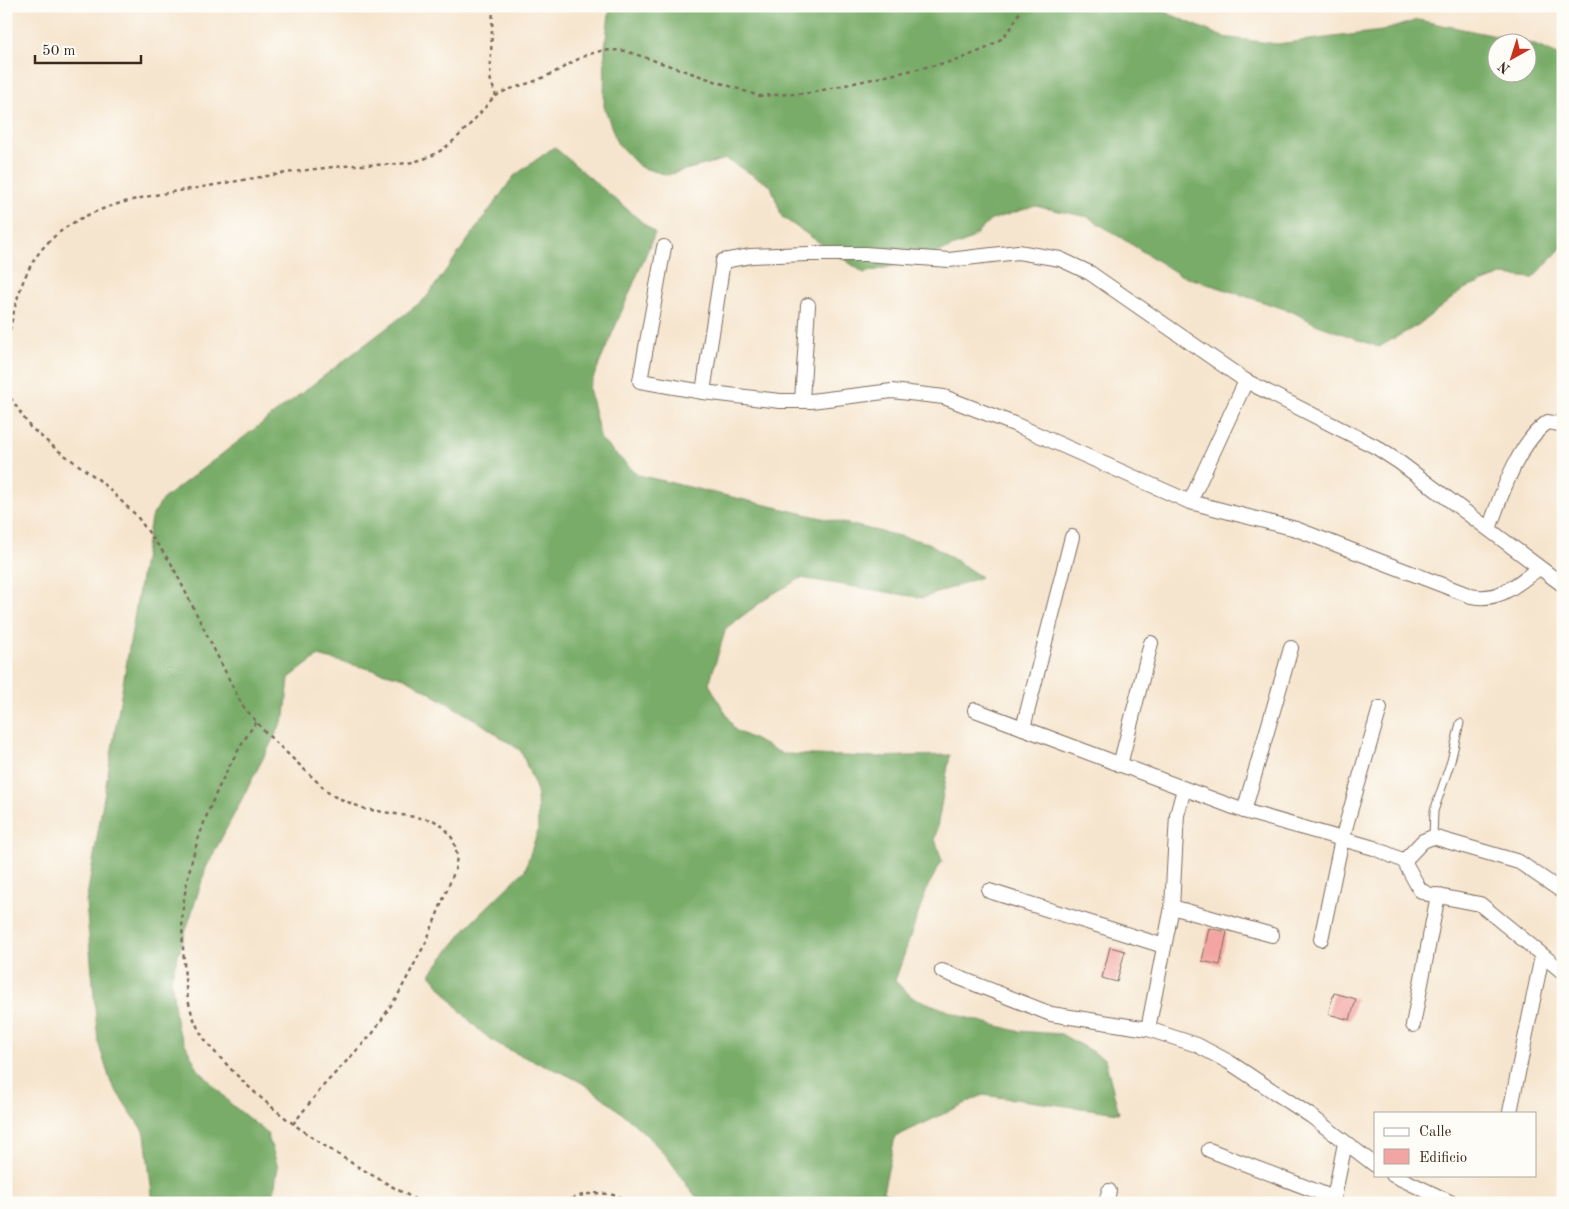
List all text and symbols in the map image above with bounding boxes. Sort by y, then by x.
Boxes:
scale bar [35,32,141,64]
north arrow [1486,32,1536,82]
text: 50 m [42,44,76,59]
text: N [1496,58,1513,76]
legend [1374,1112,1536,1176]
text: Calle [1419,1125,1452,1140]
text: Edificio [1419,1151,1467,1166]

